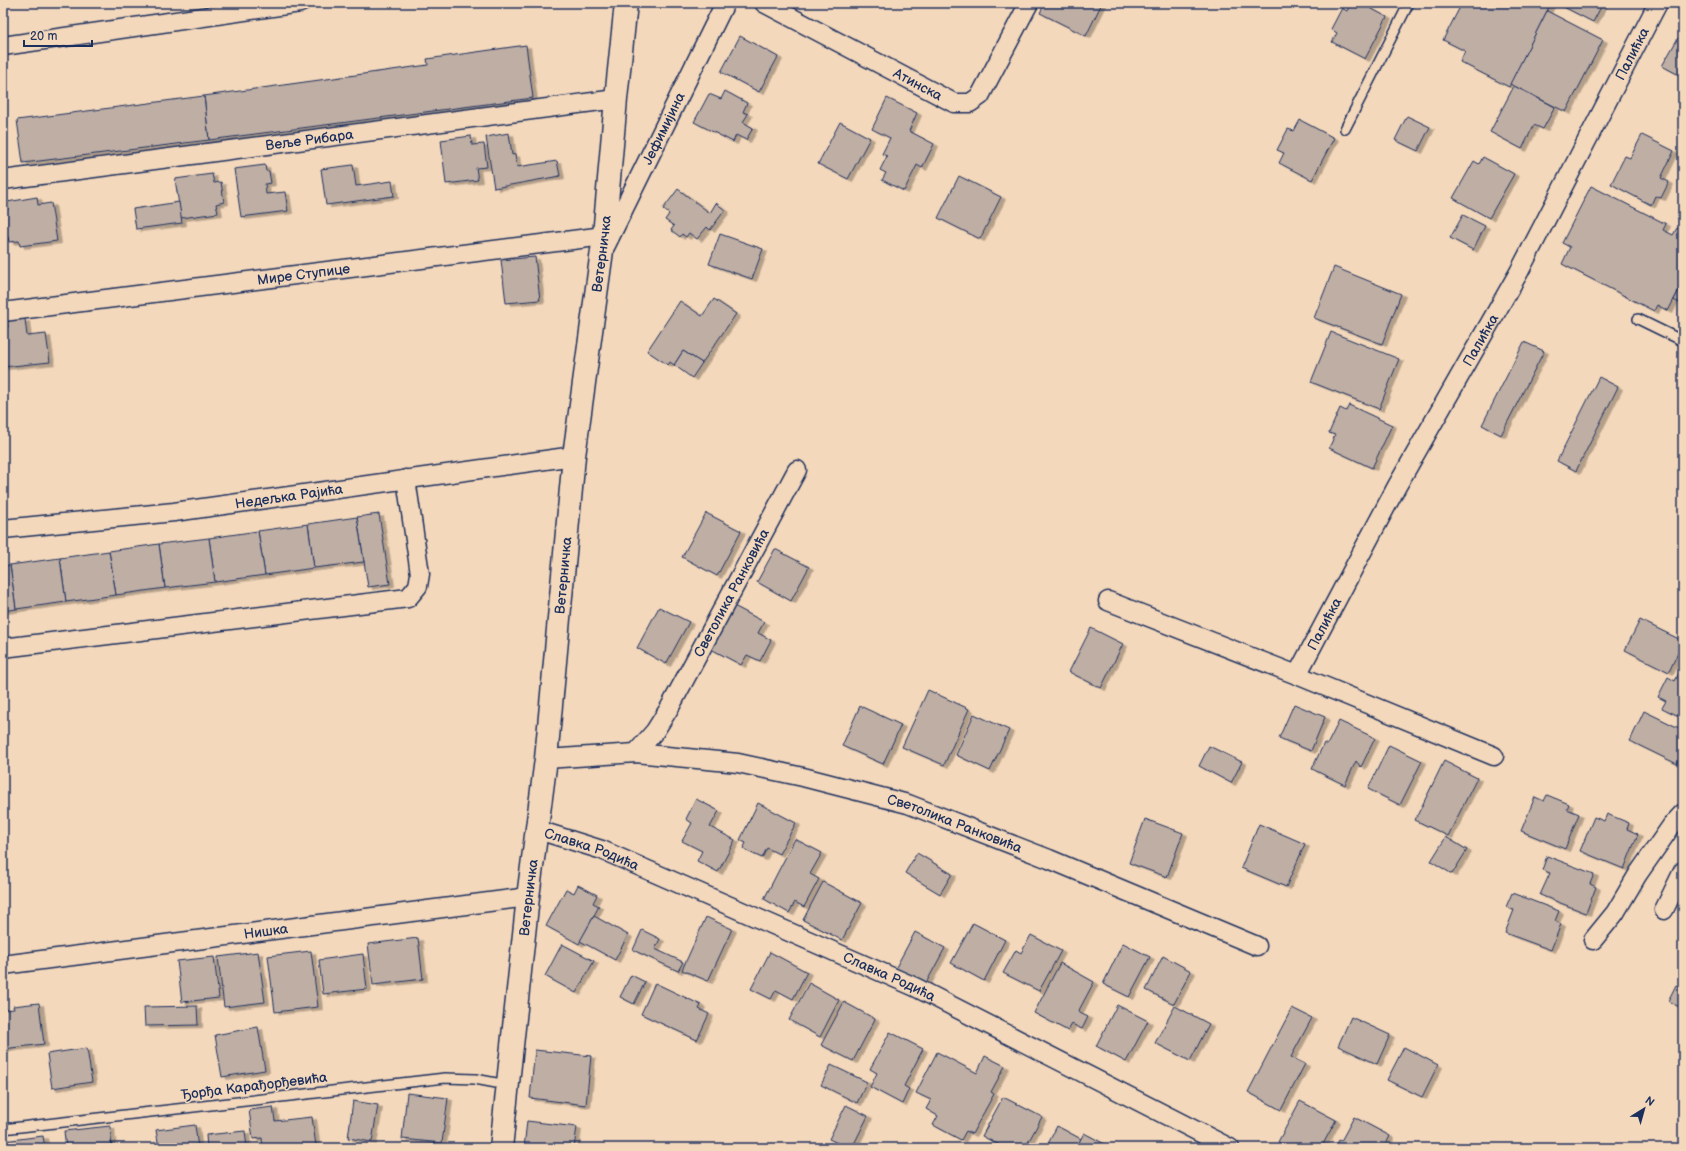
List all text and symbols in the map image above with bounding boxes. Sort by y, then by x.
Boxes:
scale bar [24,22,92,48]
street label: Палићка [1611,24,1653,83]
text: 20 m [30,29,57,44]
street label: Атинска [890,64,946,104]
street label: Јефимијина [638,89,689,167]
street label: Веље Рибара [264,125,355,154]
street label: Ветерничка [588,214,614,293]
street label: Мире Ступице [256,260,351,288]
street label: Палићка [1459,310,1502,369]
street label: Недељка Рајића [234,480,345,512]
street label: Светолика Ранковића [690,525,773,660]
street label: Ветерничка [551,535,575,615]
street label: Палићка [1303,594,1345,653]
street label: Светолика Ранковића [885,791,1025,856]
street label: Славка Родића [542,824,643,874]
street label: Ветерничка [515,857,541,937]
street label: Нишка [243,920,290,942]
street label: Славка Родића [841,948,939,1005]
street label: Ђорђа Карађорђевића [180,1068,329,1103]
north arrow [1624,1089,1664,1129]
text: N [1643,1094,1657,1109]

